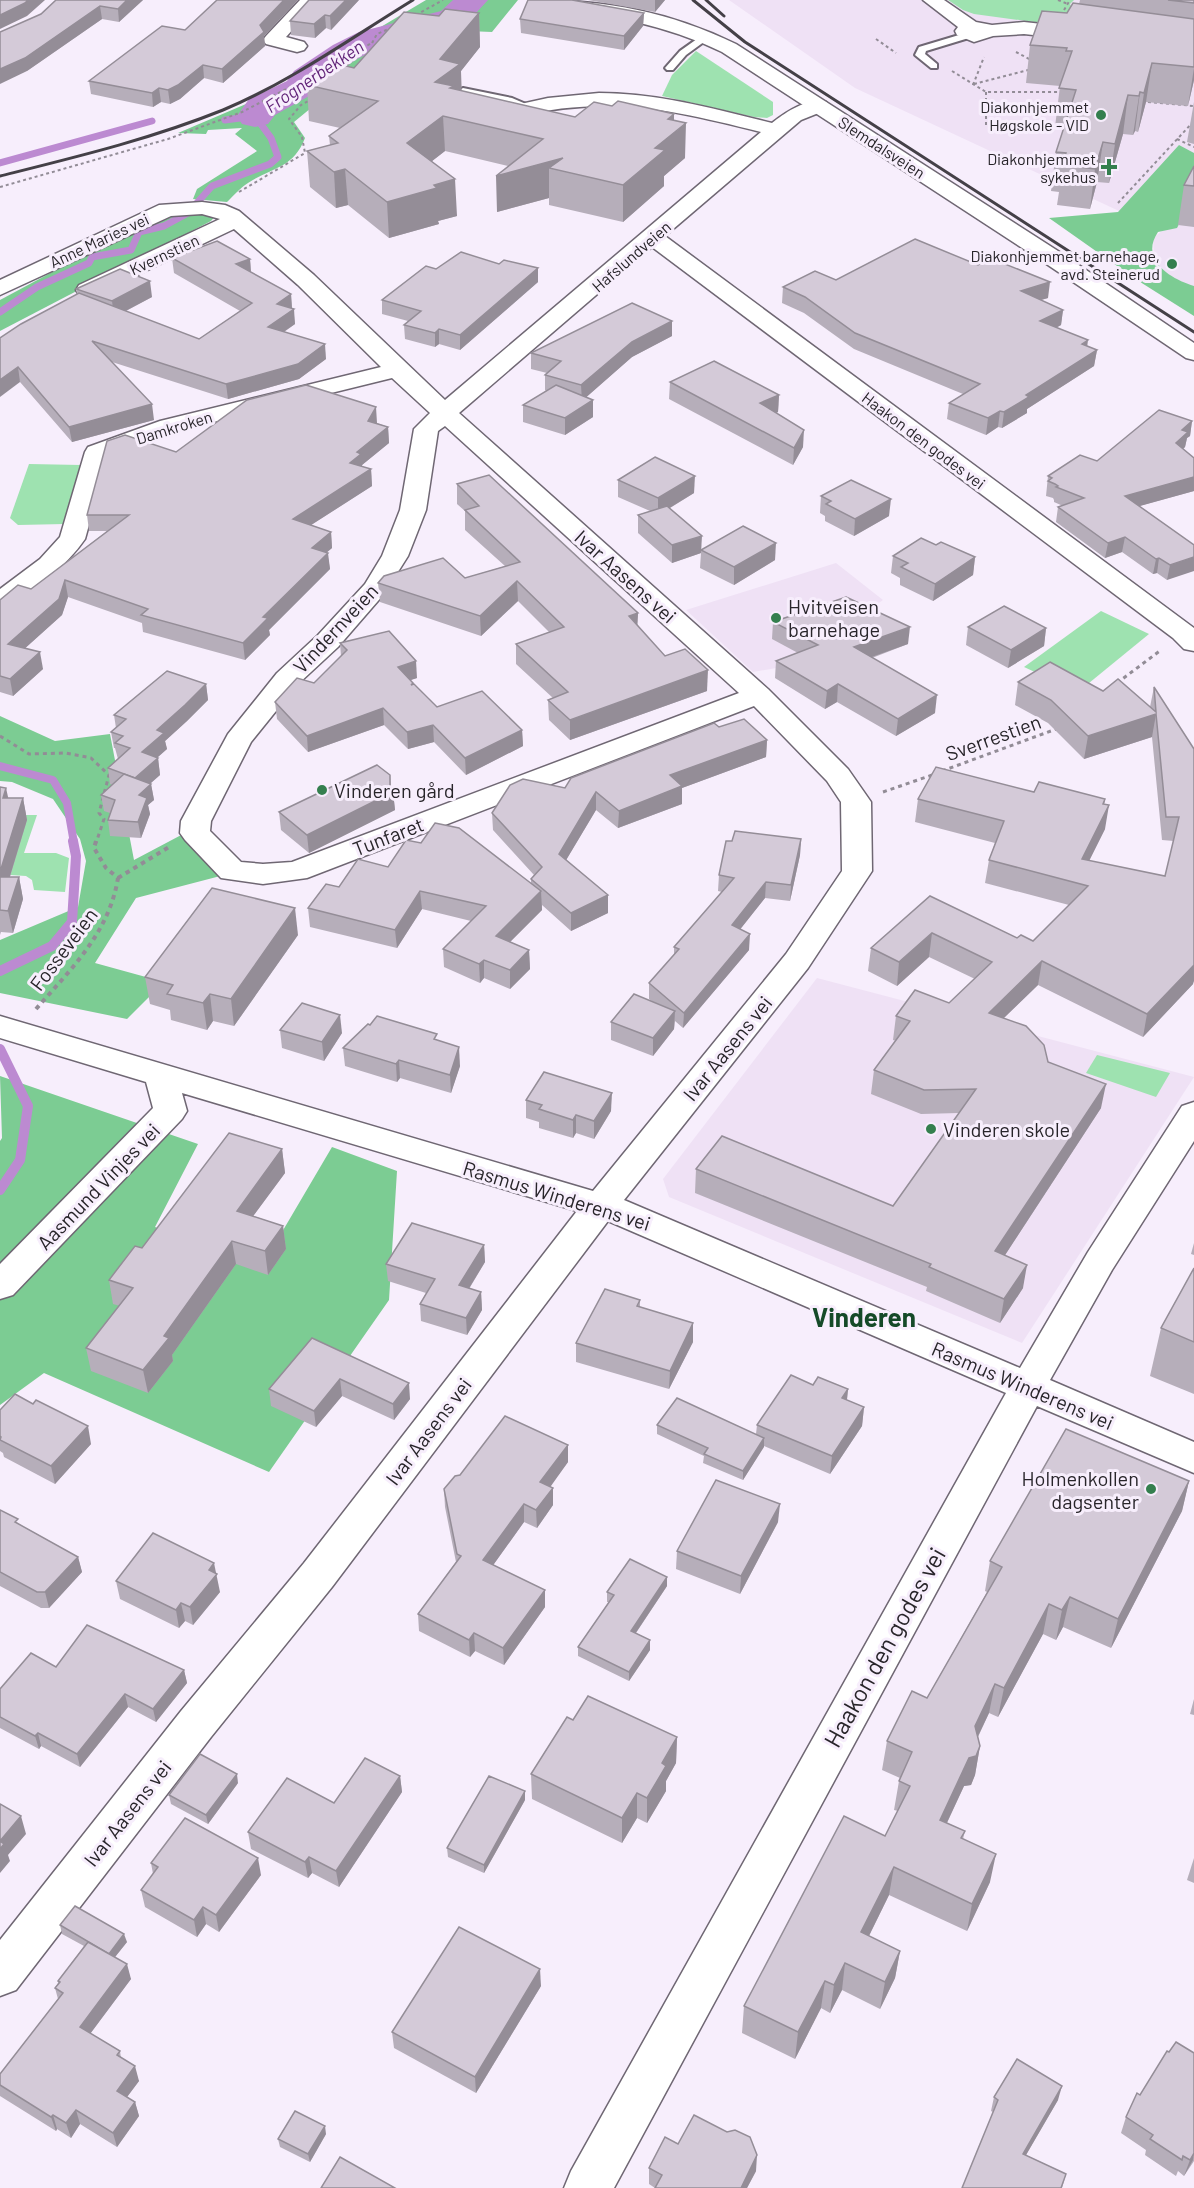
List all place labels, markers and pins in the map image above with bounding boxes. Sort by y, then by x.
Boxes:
place label: Diakonhjemmet Høgskole - VID [980,97,1089,134]
marker: Diakonhjemmet Høgskole - VID [1094,108,1108,122]
place label: Diakonhjemmet sykehus [987,149,1096,186]
marker: Diakonhjemmet sykehus [1100,158,1118,176]
place label: Diakonhjemmet barnehage, avd. Steinerud [970,246,1160,283]
marker: Diakonhjemmet barnehage, avd. Steinerud [1165,257,1179,271]
place label: Hvitveisen barnehage [788,594,880,641]
marker: Hvitveisen barnehage [769,611,783,625]
place label: Vinderen gård [334,778,455,802]
marker: Vinderen gård [315,783,329,797]
place label: Vinderen skole [943,1117,1070,1141]
marker: Vinderen skole [924,1122,938,1136]
place label: Holmenkollen dagsenter [1021,1466,1139,1513]
marker: Holmenkollen dagsenter [1144,1482,1158,1496]

